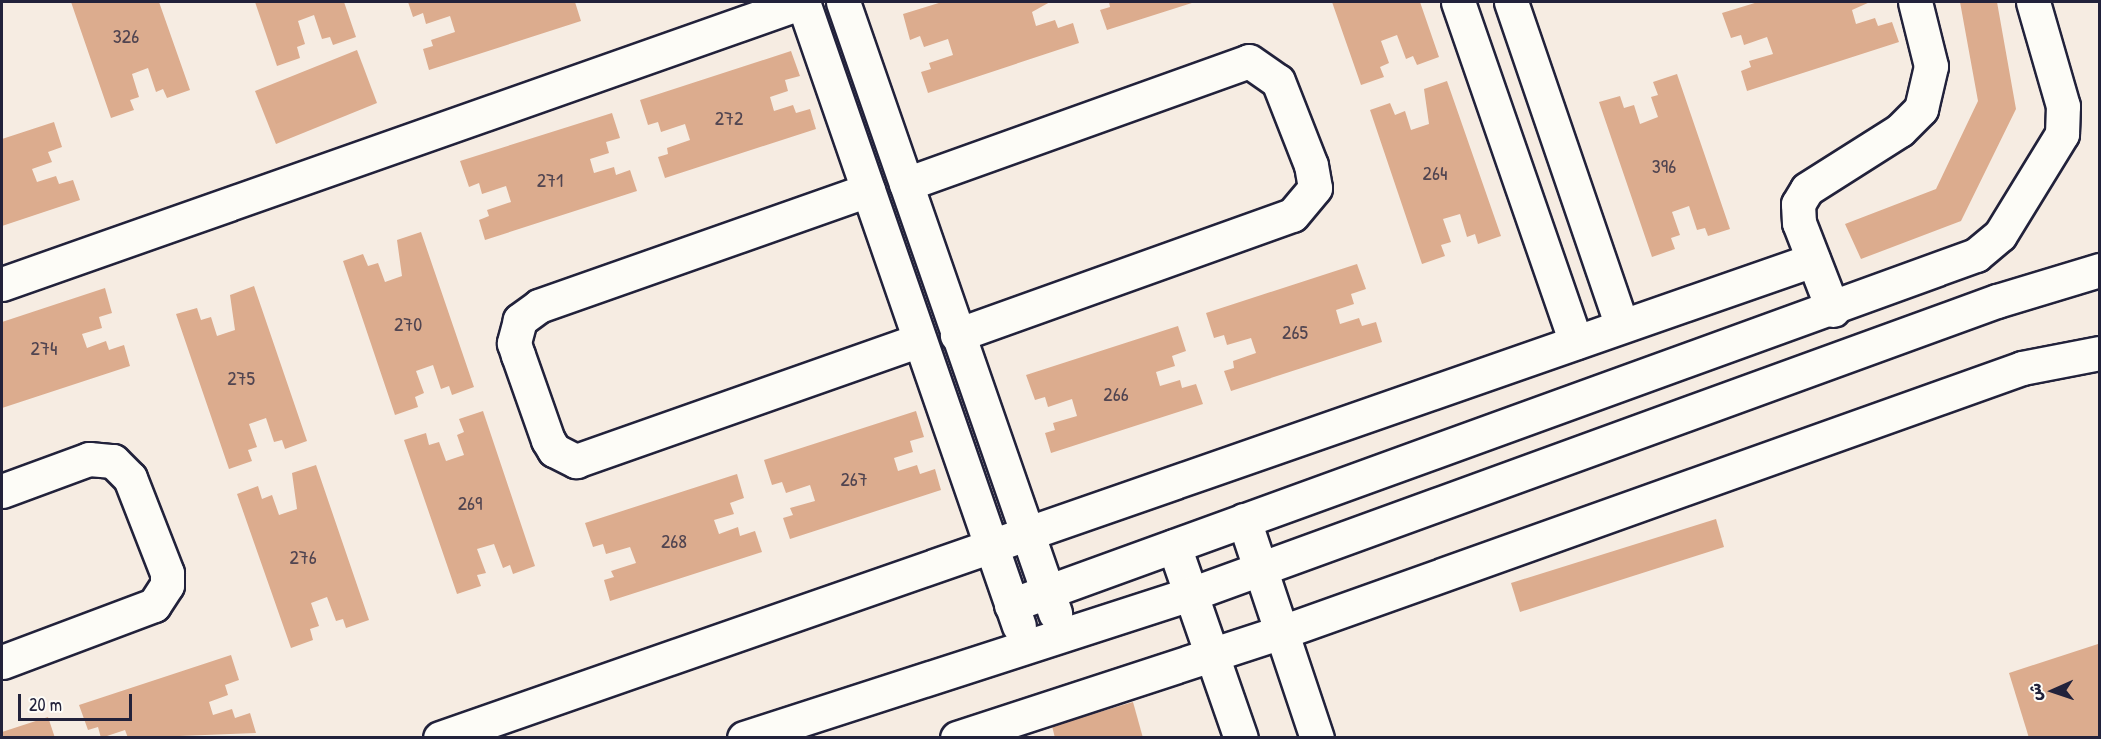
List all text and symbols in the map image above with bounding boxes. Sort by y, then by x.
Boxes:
house number: 326 [113,23,139,47]
house number: 272 [715,105,743,129]
house number: 396 [1652,153,1676,177]
house number: 264 [1423,160,1447,184]
house number: 271 [537,167,563,191]
house number: 270 [394,311,422,335]
house number: 265 [1282,319,1308,343]
house number: 274 [31,335,57,359]
house number: 275 [227,365,255,389]
house number: 266 [1103,381,1129,405]
house number: 267 [840,466,868,490]
house number: 269 [458,490,482,514]
house number: 268 [661,528,687,552]
house number: 276 [289,544,317,568]
north arrow [2023,661,2083,721]
scale bar [21,682,135,720]
text: ش [2024,683,2046,701]
text: 20 m [29,692,62,717]

